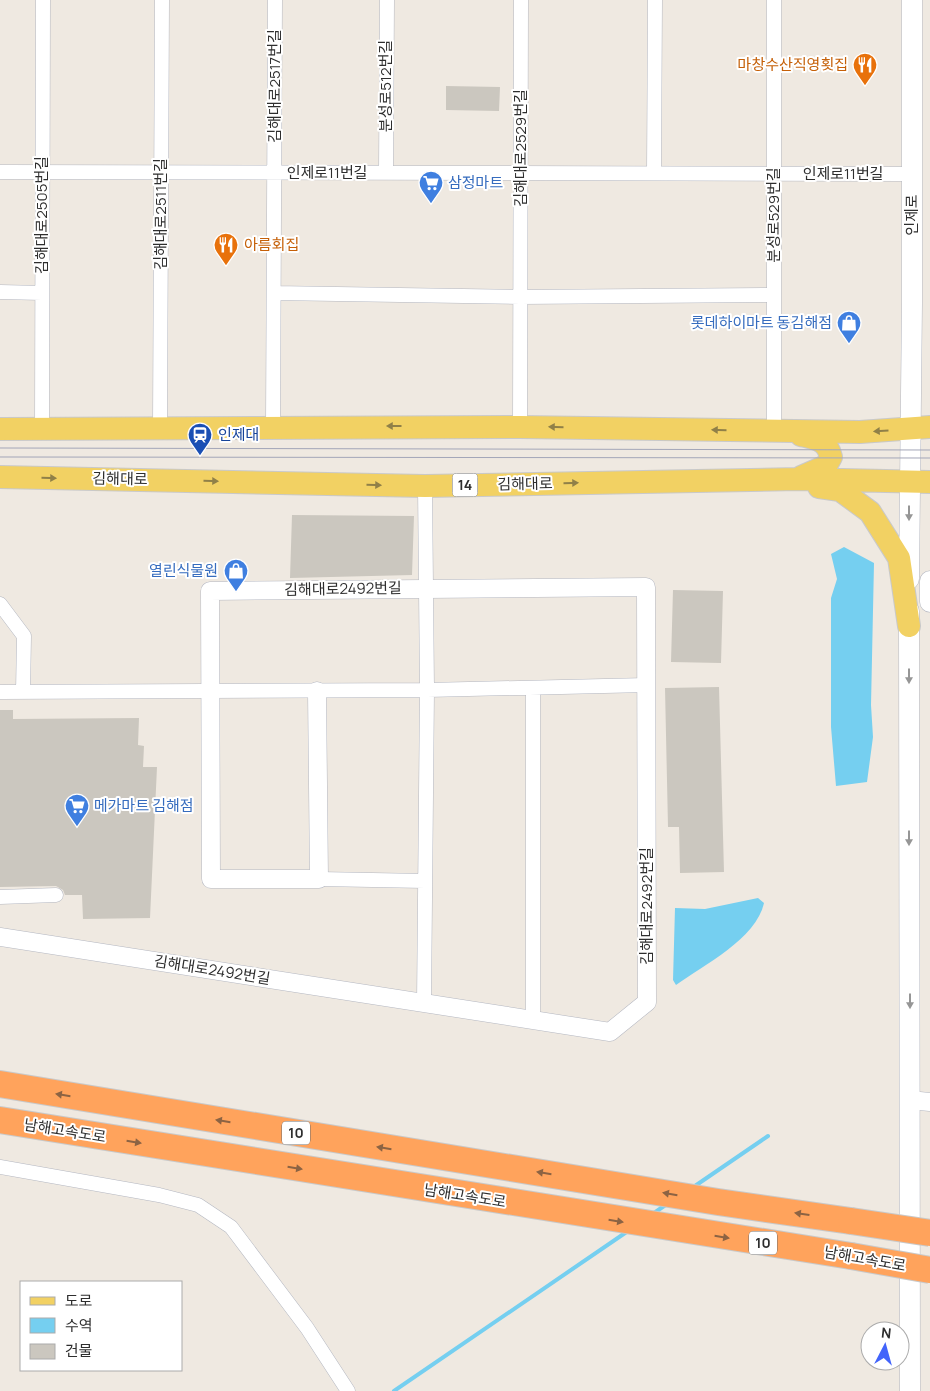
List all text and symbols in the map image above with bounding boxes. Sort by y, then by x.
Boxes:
street label: 김해대로2517번길 [264,29,285,143]
street label: 분성로512번길 [375,40,396,132]
restaurant icon: 마창수산직영횟집 [852,52,878,86]
place label: 마창수산직영횟집 [738,54,848,75]
street label: 김해대로2529번길 [510,89,531,207]
street label: 김해대로2505번길 [31,156,52,274]
street label: 김해대로2511번길 [150,158,171,270]
street label: 인제로11번길 [287,162,367,183]
street label: 인제로11번길 [803,163,883,184]
street label: 분성로529번길 [763,167,784,263]
supermarket icon: 삼정마트 [418,170,444,204]
place label: 삼정마트 [448,172,503,193]
street label: 인제로 [901,194,922,236]
restaurant icon: 아름회집 [213,232,239,266]
place label: 아름회집 [244,234,299,255]
shop icon: 롯데하이마트 동김해점 [836,310,862,344]
place label: 롯데하이마트 동김해점 [691,312,832,333]
station icon: 인제대 [187,422,213,456]
one-way arrow [386,422,402,430]
one-way arrow [548,423,564,431]
place label: 인제대 [218,424,259,445]
one-way arrow [711,426,727,434]
one-way arrow [873,427,889,435]
street label: 김해대로 [92,468,148,489]
street label: 김해대로 [497,473,553,494]
one-way arrow [41,474,57,482]
road number: 14 [452,474,478,496]
one-way arrow [203,478,219,486]
one-way arrow [563,479,579,487]
one-way arrow [366,481,382,489]
one-way arrow [905,505,913,521]
shop icon: 열린식물원 [223,558,249,592]
place label: 열린식물원 [149,560,218,581]
street label: 김해대로2492번길 [284,577,402,600]
one-way arrow [905,668,913,684]
supermarket icon: 메가마트 김해점 [64,793,90,827]
place label: 메가마트 김해점 [94,795,194,816]
one-way arrow [905,830,913,846]
street label: 김해대로2492번길 [636,847,657,965]
street label: 김해대로2492번길 [152,950,272,989]
one-way arrow [906,993,914,1009]
one-way arrow [55,1090,71,1098]
street label: 남해고속도로 [23,1114,108,1147]
one-way arrow [215,1117,231,1125]
road number: 10 [282,1122,310,1144]
one-way arrow [127,1139,143,1147]
one-way arrow [375,1143,391,1151]
one-way arrow [287,1165,303,1173]
one-way arrow [536,1168,552,1176]
street label: 남해고속도로 [423,1179,508,1212]
one-way arrow [662,1189,678,1197]
one-way arrow [794,1210,810,1218]
one-way arrow [609,1217,625,1225]
road number: 10 [749,1232,777,1254]
one-way arrow [715,1233,731,1241]
street label: 남해고속도로 [822,1241,908,1276]
legend [20,1281,182,1371]
text: 도로 [65,1290,93,1311]
text: 수역 [65,1315,93,1336]
north arrow [860,1321,910,1371]
text: N [880,1323,892,1343]
text: 건물 [65,1340,93,1361]

